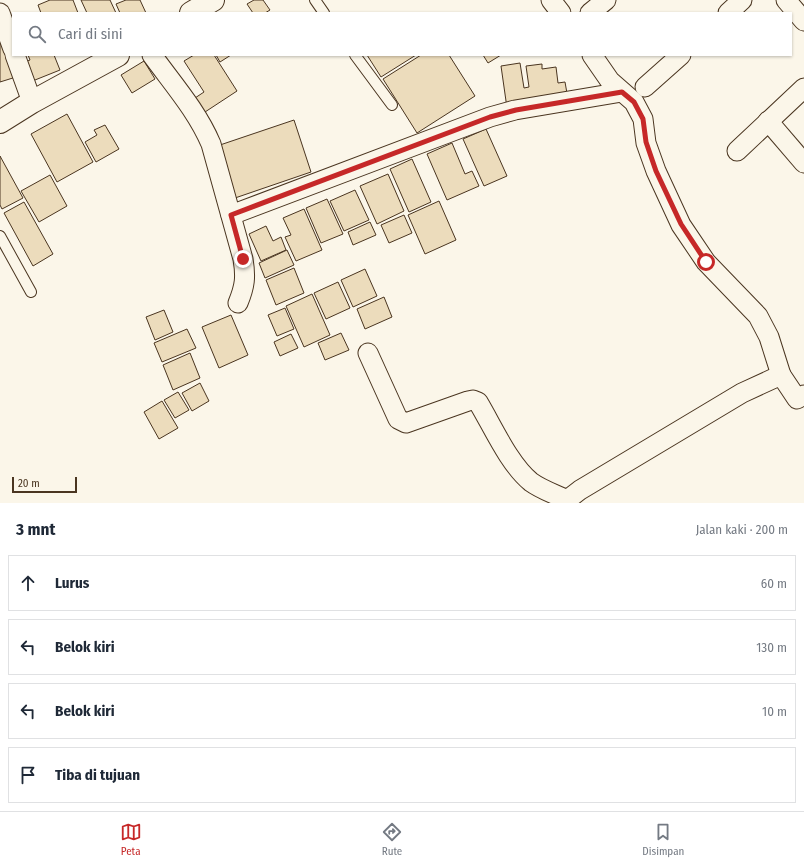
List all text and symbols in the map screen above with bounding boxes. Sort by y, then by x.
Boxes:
search box [12,12,792,56]
icon: search [26,23,48,45]
text: Cari di sini [58,25,123,43]
route end [234,250,252,268]
route start [697,253,715,271]
scale bar [12,475,77,494]
text: 20 m [18,477,40,490]
text: 3 mnt [16,519,55,540]
text: Jalan kaki · 200 m [696,522,788,537]
icon: ahead [17,572,39,594]
text: Lurus [55,574,89,592]
text: 60 m [761,576,787,591]
icon: left [17,636,39,658]
text: Belok kiri [55,638,115,656]
text: 130 m [756,640,787,655]
icon: left [17,700,39,722]
text: Belok kiri [55,702,115,720]
text: 10 m [762,704,787,719]
icon: arrive [17,764,39,786]
text: Tiba di tujuan [55,766,140,784]
tab: Peta [120,821,142,858]
tab: Rute [381,821,403,858]
tab: Disimpan [642,821,684,858]

